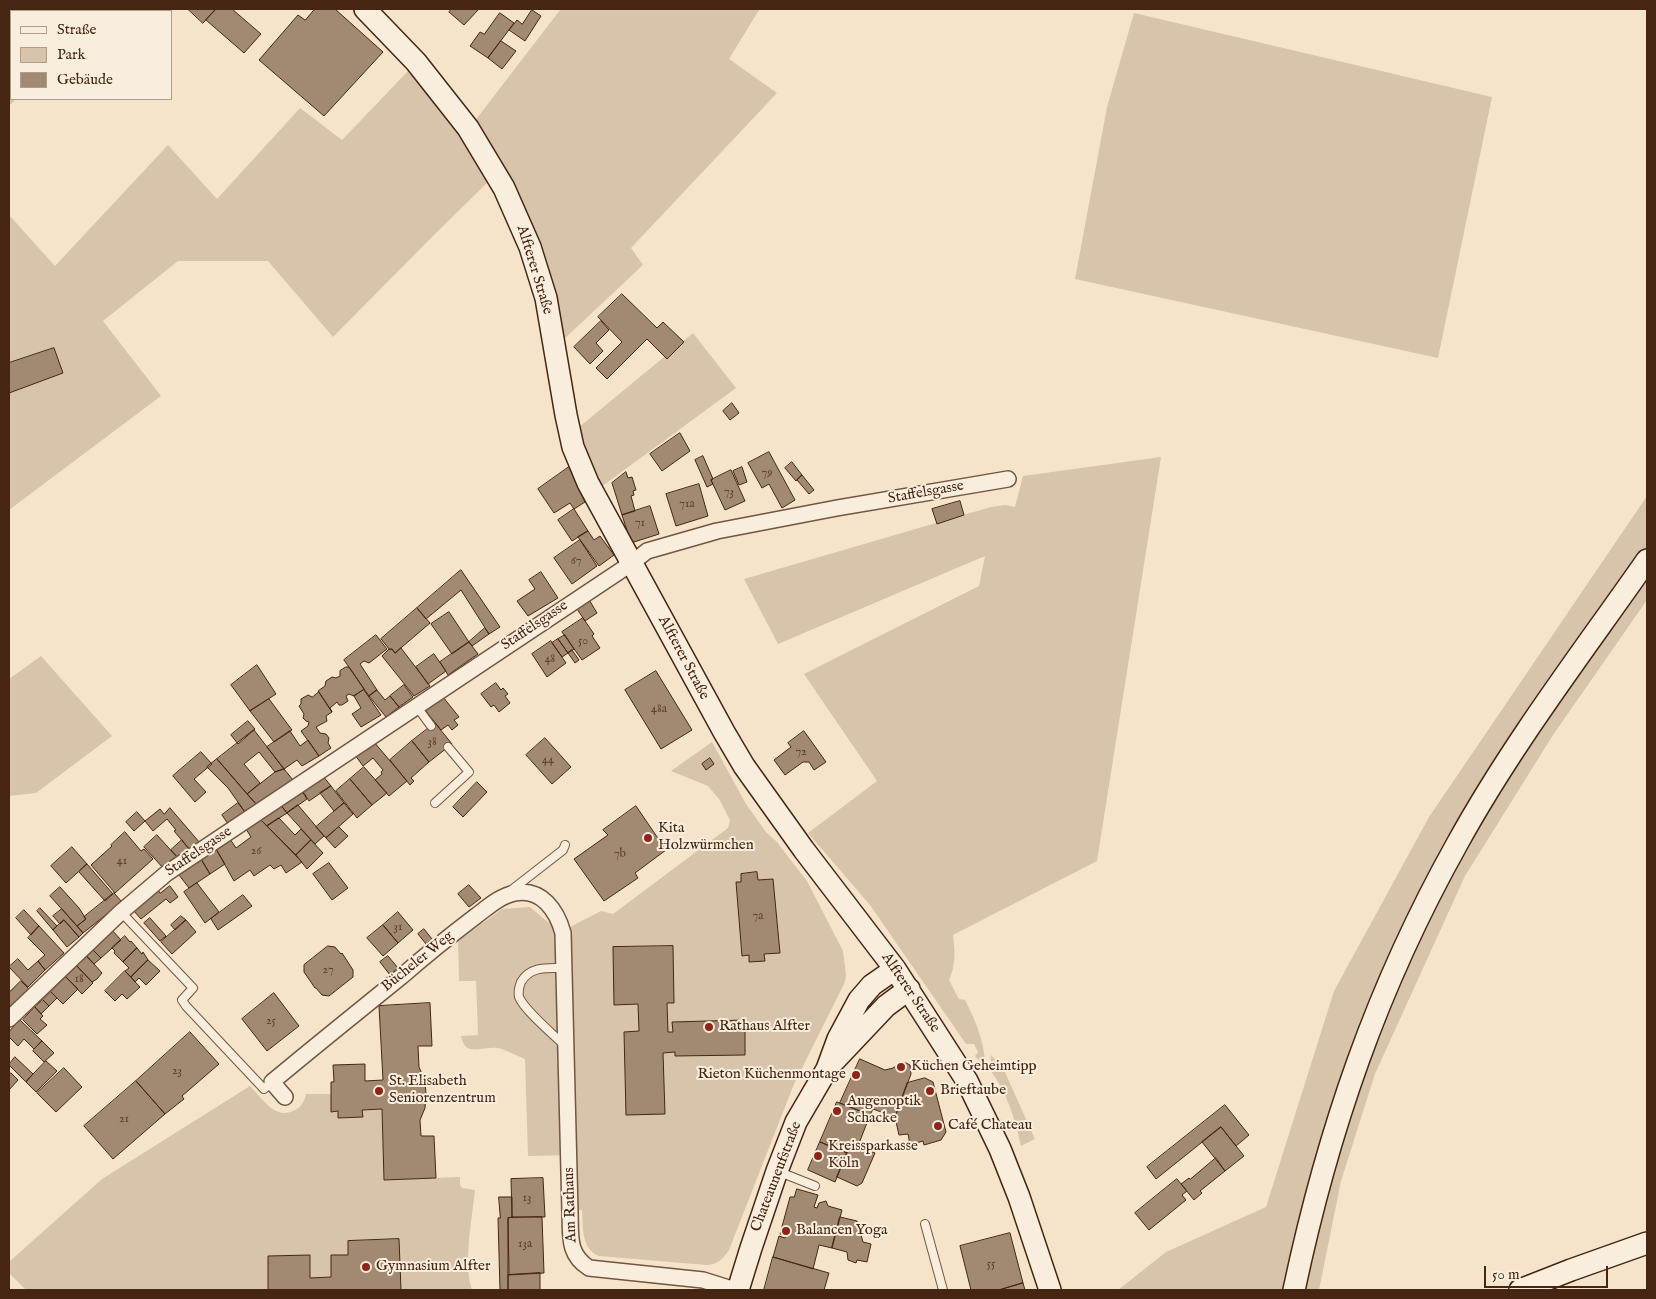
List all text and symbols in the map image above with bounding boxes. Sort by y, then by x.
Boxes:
legend [10,10,172,100]
text: Straße [57,20,96,39]
text: Park [57,45,86,64]
text: Gebäude [57,70,113,89]
street label: Alfterer Straße [512,223,556,317]
house number: 79 [762,467,772,481]
street label: Staffelsgasse [887,477,965,509]
house number: 73 [724,486,734,500]
house number: 71a [679,498,695,512]
house number: 71 [635,517,645,531]
house number: 67 [571,555,581,569]
street label: Staffelsgasse [498,597,572,655]
street label: Alfterer Straße [653,613,713,703]
house number: 50 [578,635,588,649]
house number: 48 [545,653,555,667]
house number: 48a [651,703,667,717]
house number: 38 [427,736,437,750]
house number: 72 [795,746,807,760]
house number: 44 [542,754,554,768]
place label: Kita Holzwürmchen [658,820,754,855]
street label: Staffelsgasse [162,823,236,881]
marker: Kita Holzwürmchen [642,832,654,844]
house number: 26 [251,845,261,859]
house number: 7b [614,848,626,862]
house number: 41 [117,855,127,869]
house number: 7a [753,910,763,924]
house number: 31 [394,921,402,935]
street label: Bücheler Weg [378,928,458,996]
street label: Alfterer Straße [877,950,943,1036]
house number: 27 [322,964,334,978]
house number: 18 [74,973,84,987]
house number: 25 [266,1015,276,1029]
place label: Rathaus Alfter [719,1018,810,1036]
marker: Rathaus Alfter [703,1021,715,1033]
place label: Küchen Geheimtipp [911,1058,1037,1076]
marker: Küchen Geheimtipp [895,1061,907,1073]
house number: 23 [172,1065,182,1079]
place label: Rieton Küchenmontage [697,1066,846,1084]
marker: Rieton Küchenmontage [850,1069,862,1081]
place label: St. Elisabeth Seniorenzentrum [389,1073,496,1108]
place label: Brieftaube [940,1082,1006,1100]
marker: St. Elisabeth Seniorenzentrum [373,1085,385,1097]
marker: Brieftaube [924,1085,936,1097]
place label: Augenoptik Schacke [847,1093,921,1128]
marker: Augenoptik Schacke [831,1105,843,1117]
house number: 21 [119,1113,129,1127]
place label: Café Chateau [948,1117,1032,1135]
street label: Chateauneufstraße [748,1119,806,1235]
marker: Café Chateau [932,1120,944,1132]
place label: Kreissparkasse Köln [828,1138,918,1173]
marker: Kreissparkasse Köln [812,1150,824,1162]
street label: Am Rathaus [561,1167,581,1243]
house number: 13 [523,1192,531,1206]
place label: Balancen Yoga [796,1222,888,1240]
marker: Balancen Yoga [780,1225,792,1237]
house number: 13a [518,1238,532,1252]
scale bar [1486,1256,1610,1288]
place label: Gymnasium Alfter [376,1258,490,1276]
house number: 55 [987,1258,995,1272]
marker: Gymnasium Alfter [360,1261,372,1273]
text: 50 m [1492,1265,1520,1284]

